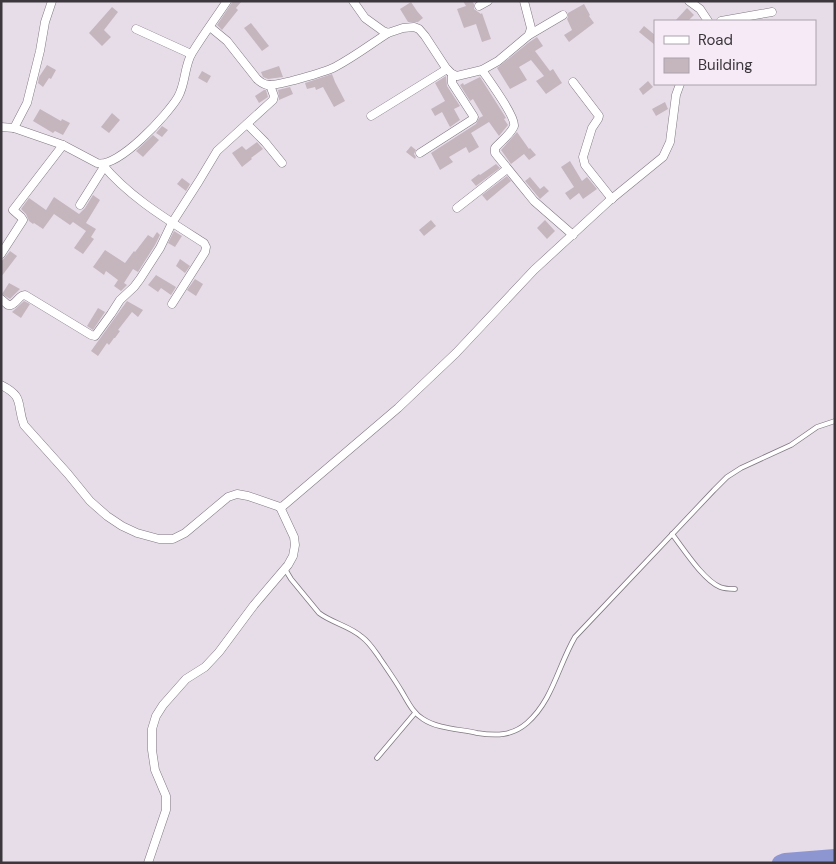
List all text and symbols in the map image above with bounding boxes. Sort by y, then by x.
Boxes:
legend [654,20,816,85]
text: Road [698,30,733,50]
text: Building [698,55,753,75]

